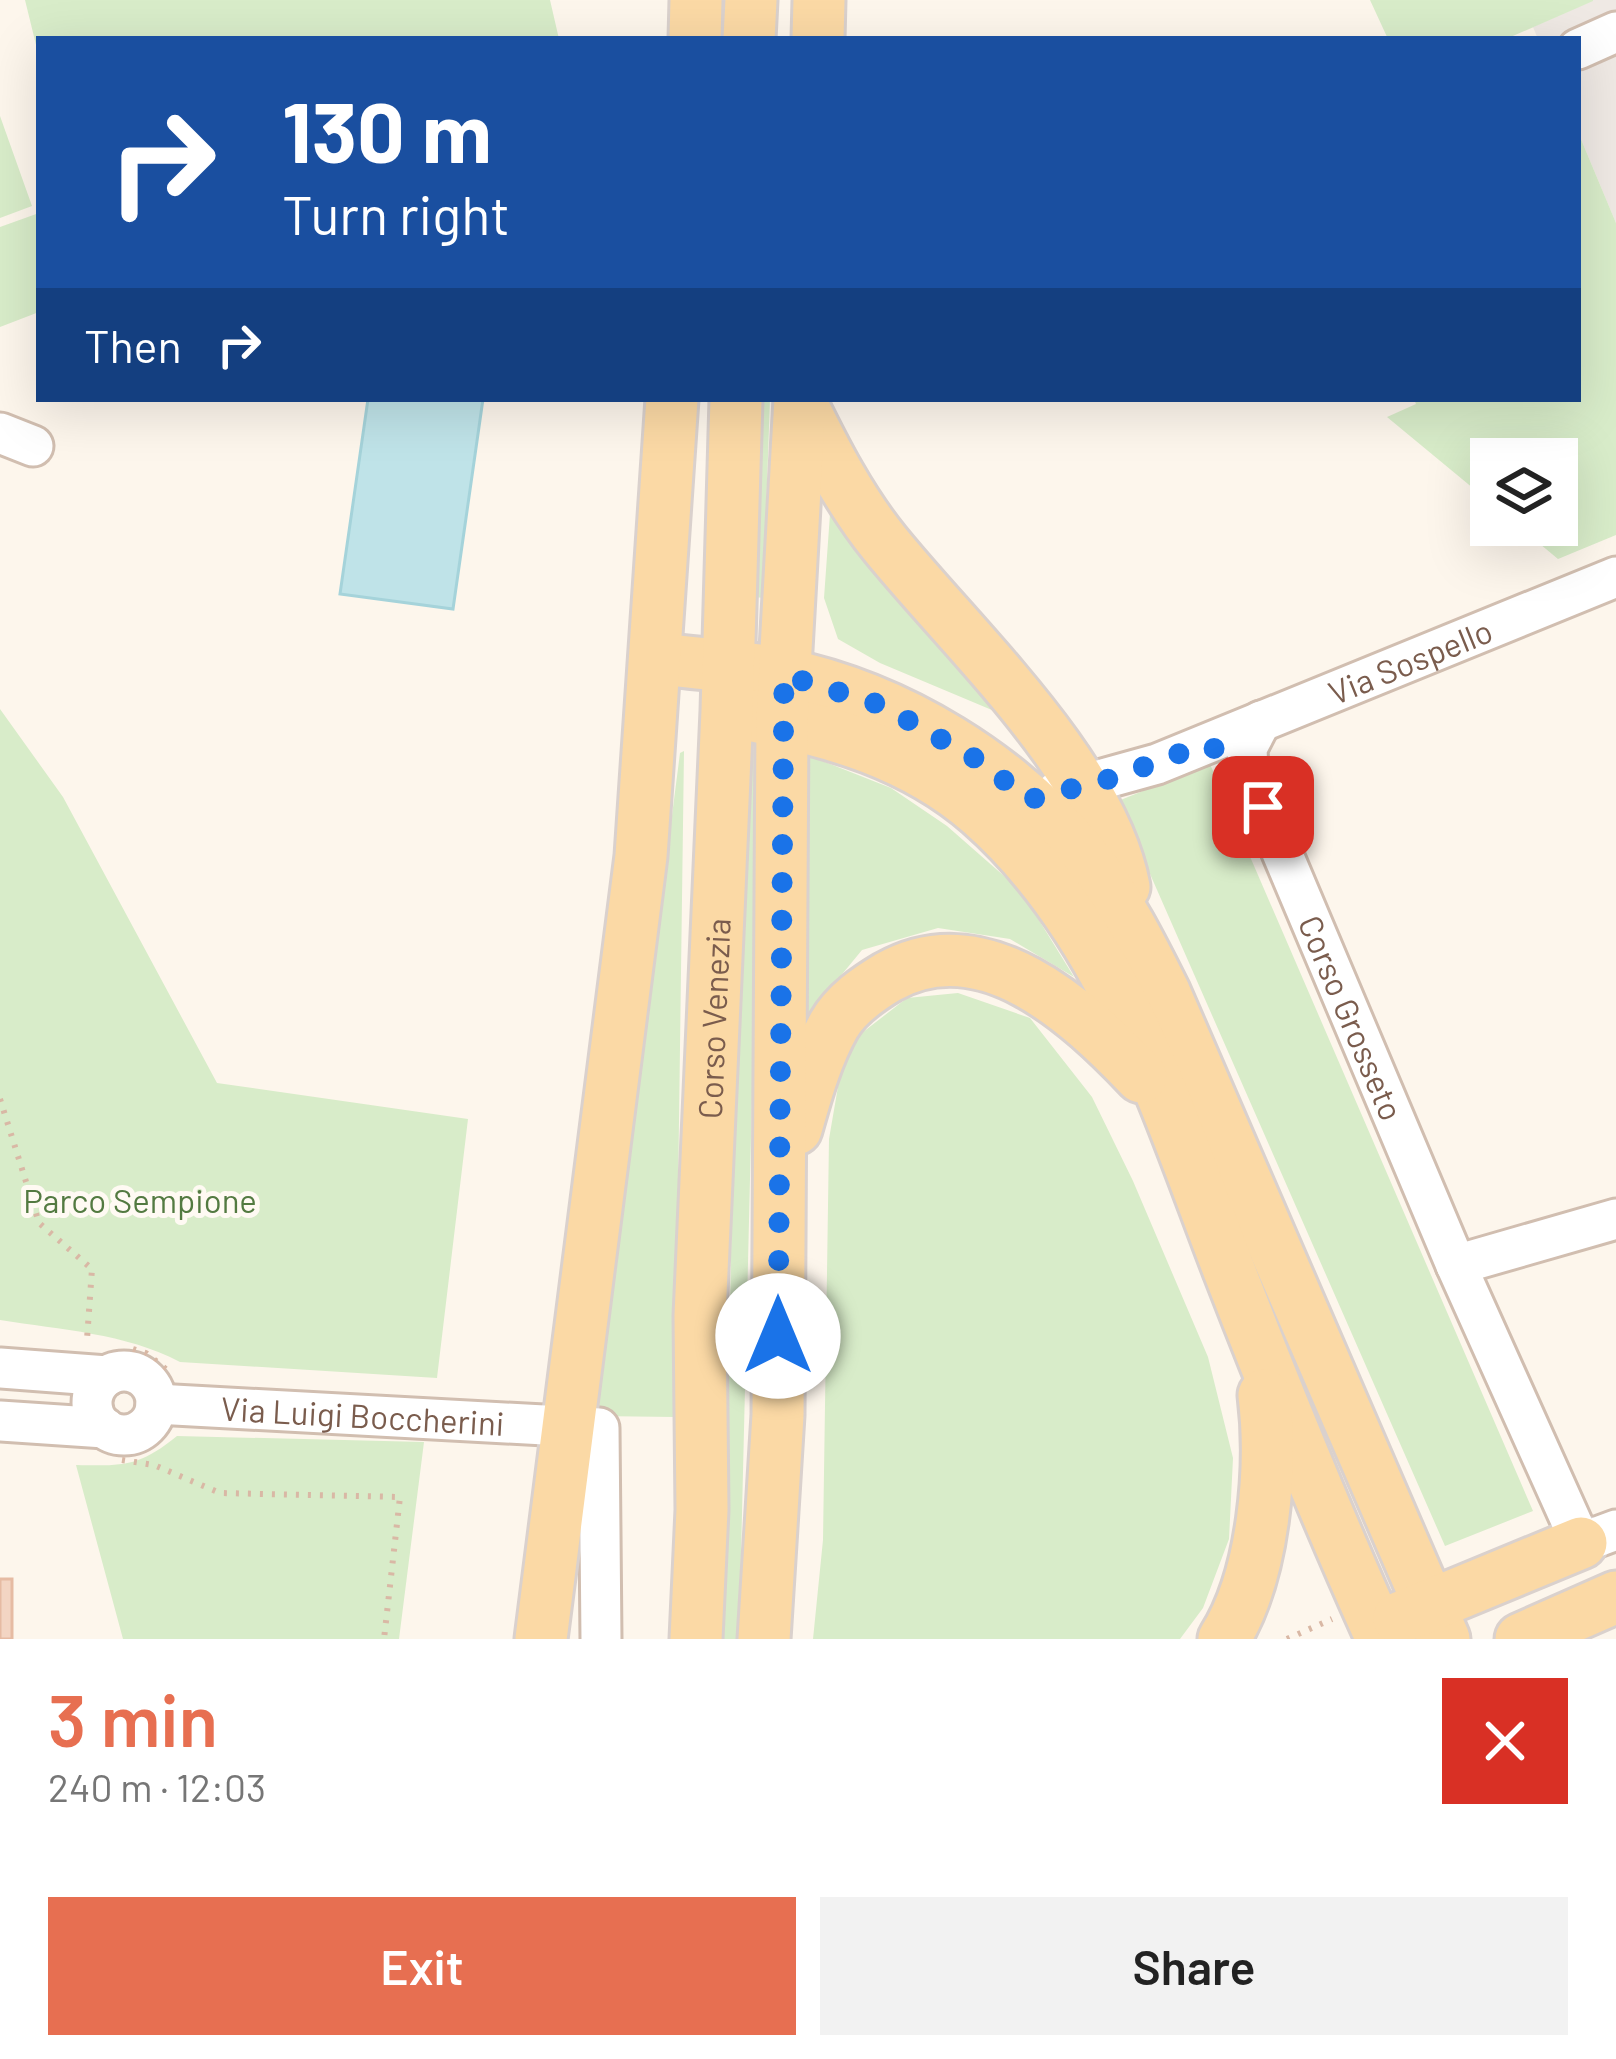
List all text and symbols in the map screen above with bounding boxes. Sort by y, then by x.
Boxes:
text: 130 m [282,79,492,180]
icon: right [84,84,240,240]
text: Turn right [282,181,510,246]
icon: right [206,312,272,378]
text: Then [84,318,182,372]
map controls [1470,438,1578,546]
button: layers [1470,438,1578,546]
street label: Via Sospello [1322,610,1498,712]
pin [1212,756,1314,858]
icon: arrive [1230,774,1296,840]
street label: Corso Grosseto [1291,909,1413,1126]
street label: Corso Venezia [689,917,738,1120]
park label: Parco Sempione [23,1180,257,1220]
position arrow [715,1273,841,1399]
street label: Via Luigi Boccherini [220,1388,505,1443]
text: 3 min [48,1675,218,1761]
button: close [1442,1678,1568,1804]
text: 240 m · 12:03 [48,1763,266,1810]
button: Exit [48,1897,796,2035]
button: Share [820,1897,1568,2035]

